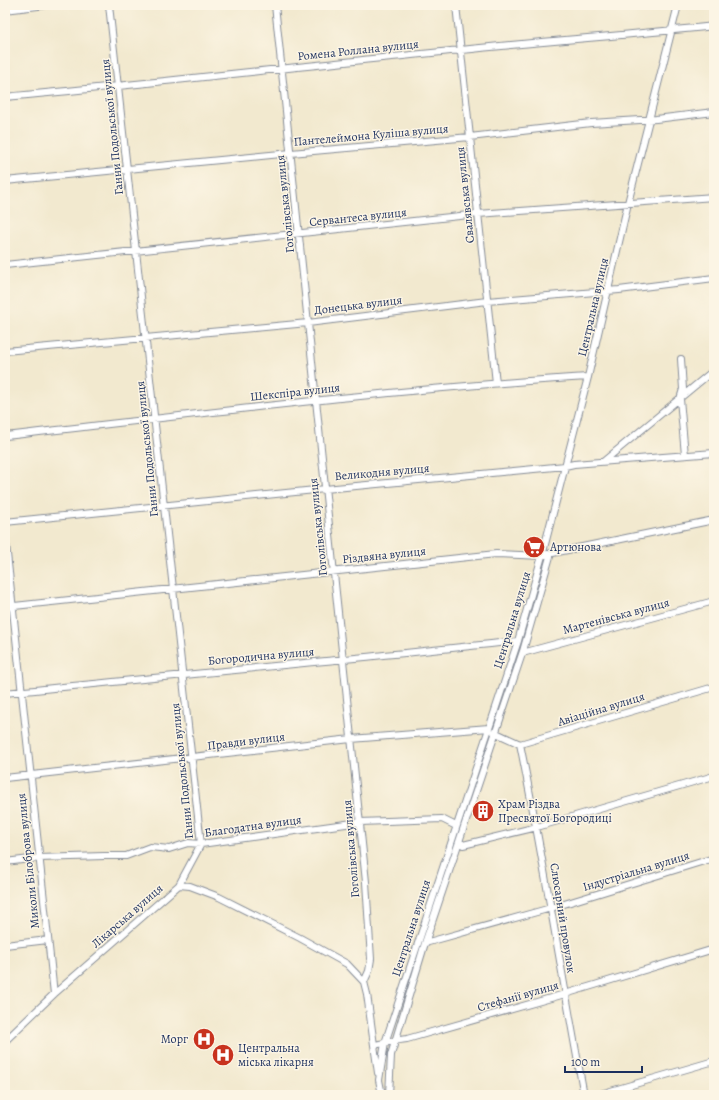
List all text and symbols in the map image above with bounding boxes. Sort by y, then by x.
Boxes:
street label: Ромена Роллана вулиця [297,36,420,64]
street label: Ганни Подольської вулиця [97,58,127,196]
street label: Пантелеймона Куліша вулиця [293,120,449,150]
street label: Свалявська вулиця [452,146,478,244]
street label: Гоголівська вулиця [272,154,298,254]
street label: Сервантеса вулиця [309,204,408,230]
street label: Центральна вулиця [574,256,612,358]
street label: Донецька вулиця [313,292,403,318]
street label: Шекспіра вулиця [249,379,341,405]
street label: Ганни Подольської вулиця [132,380,162,518]
street label: Великодня вулиця [334,460,430,484]
street label: Гоголівська вулиця [305,477,331,577]
supermarket icon: Артюнова [521,534,547,560]
place label: Артюнова [549,539,602,555]
street label: Різдвяна вулиця [341,543,427,567]
street label: Центральна вулиця [490,569,534,671]
street label: Мартенівська вулиця [561,594,671,638]
street label: Богородична вулиця [207,643,315,669]
street label: Авіаційна вулиця [555,688,647,730]
street label: Ганни Подольської вулиця [167,702,197,840]
street label: Правди вулиця [206,728,286,754]
street label: Миколи Білоброва вулиця [13,792,43,929]
place label: Храм Різдва Пресвятої Богородиці [498,796,612,826]
building icon: Храм Різдва Пресвятої Богородиці [470,798,496,824]
street label: Гоголівська вулиця [339,799,363,899]
street label: Благодатна вулиця [203,811,303,841]
street label: Індустріальна вулиця [581,847,692,895]
street label: Слюсарний провулок [546,862,580,974]
street label: Центральна вулиця [388,877,434,978]
street label: Лікарська вулиця [88,880,166,952]
street label: Стефанії вулиця [475,977,561,1015]
hospital icon: Морг [191,1026,217,1052]
place label: Морг [161,1031,188,1047]
place label: Центральна міська лікарня [238,1040,314,1070]
hospital icon: Центральна міська лікарня [210,1042,236,1068]
scale bar [565,1048,642,1074]
text: 100 m [571,1054,600,1070]

